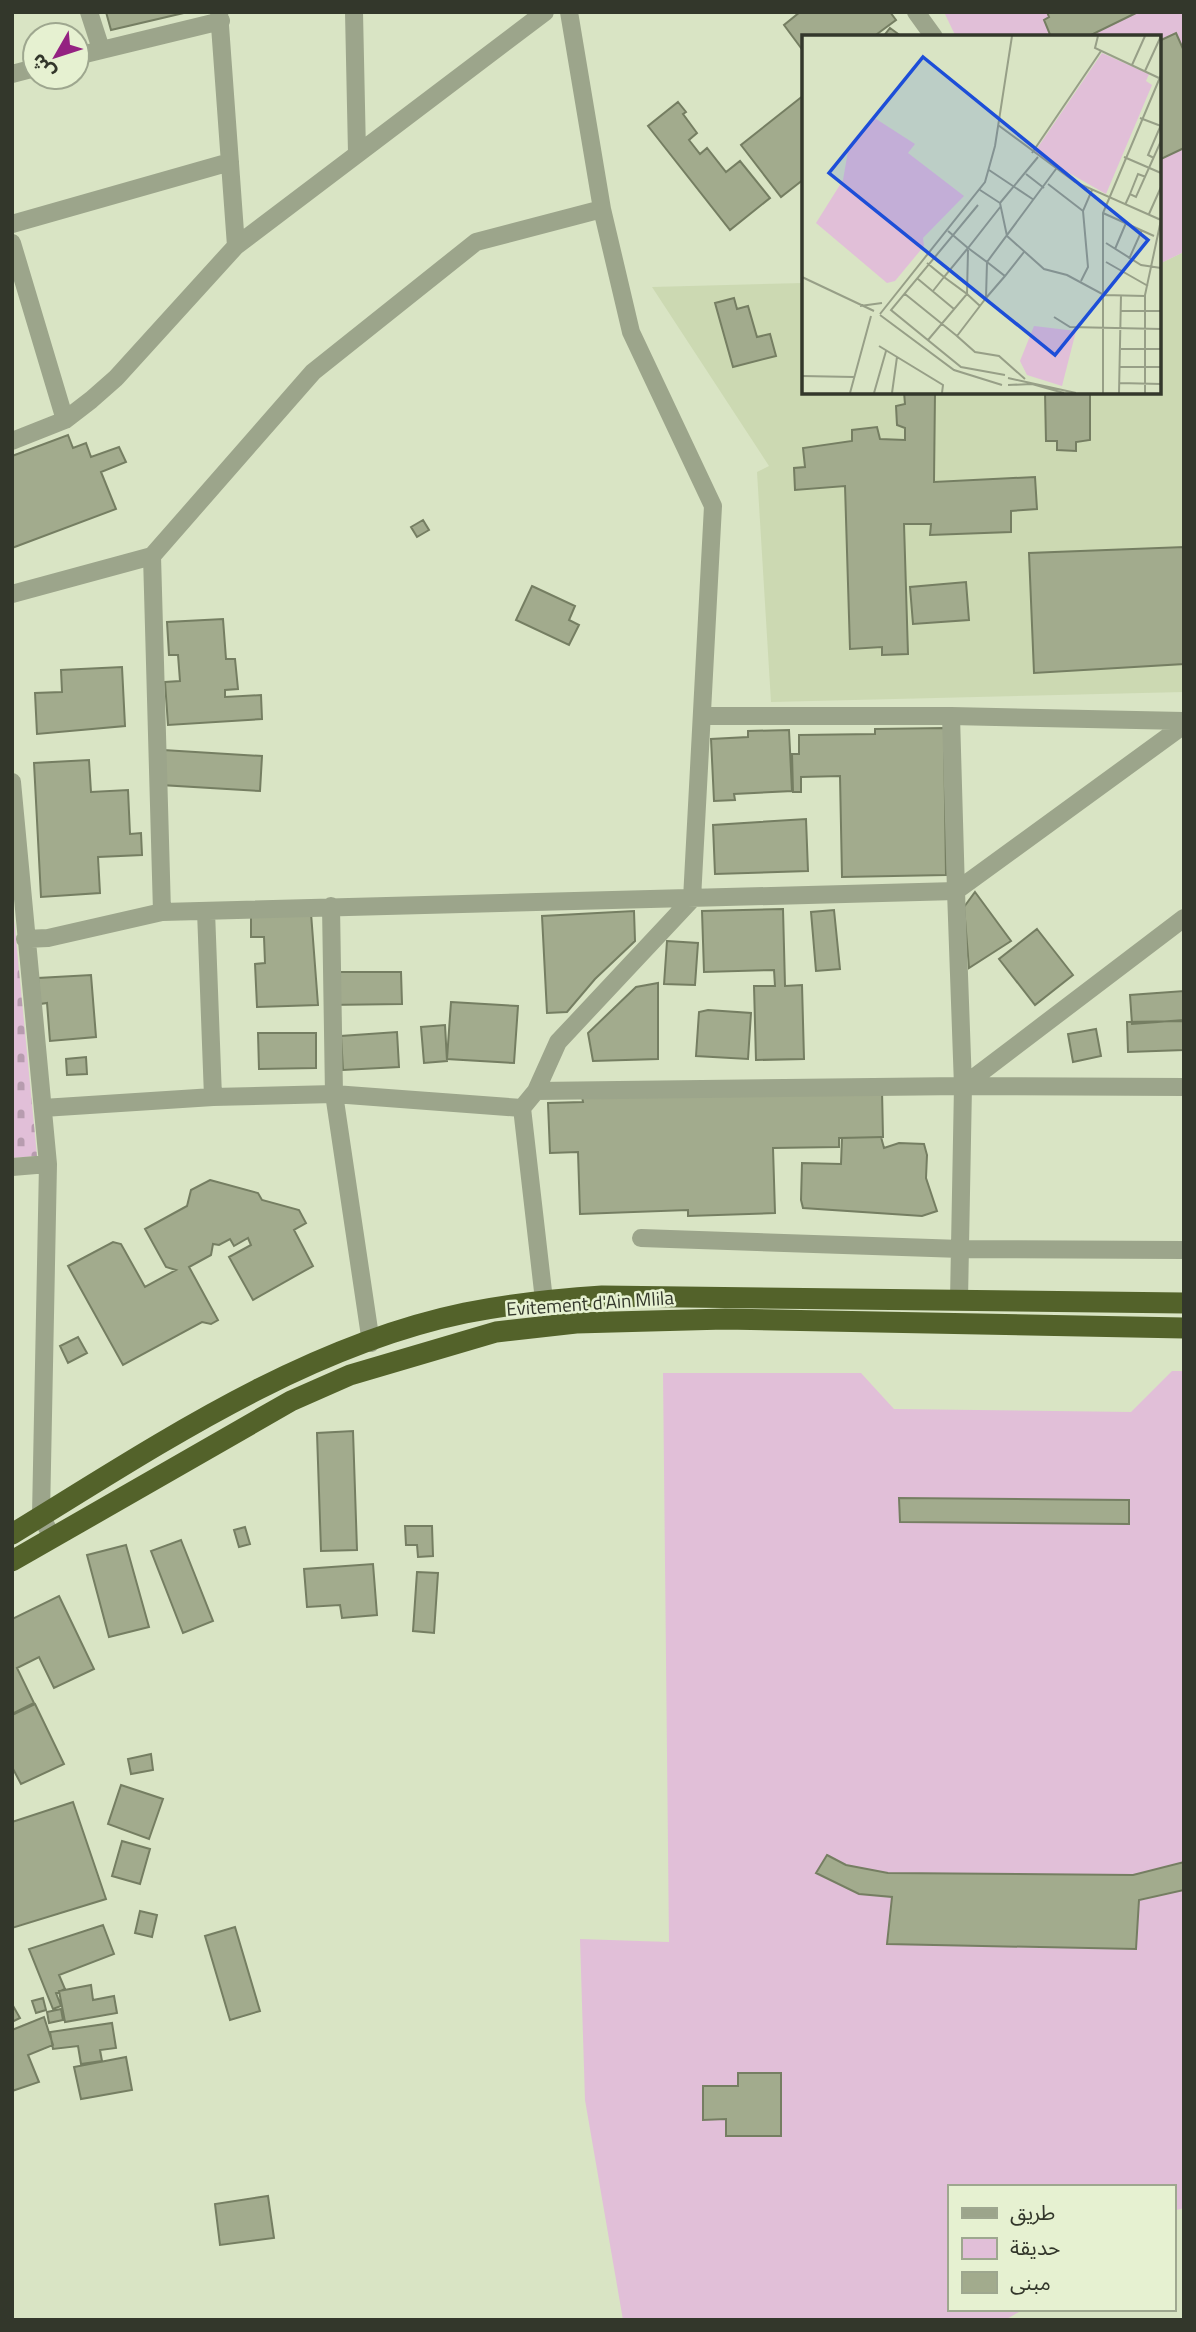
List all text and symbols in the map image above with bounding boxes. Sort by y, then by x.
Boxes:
north arrow [21,21,91,91]
inset map [802,35,1161,394]
text: ش [23,48,62,86]
street label: Evitement d'Ain Mlila [505,1282,675,1323]
legend [948,2185,1175,2311]
text: طريق [1010,2196,1055,2228]
text: حديقة [1010,2231,1060,2263]
text: مبنى [1010,2266,1051,2298]

